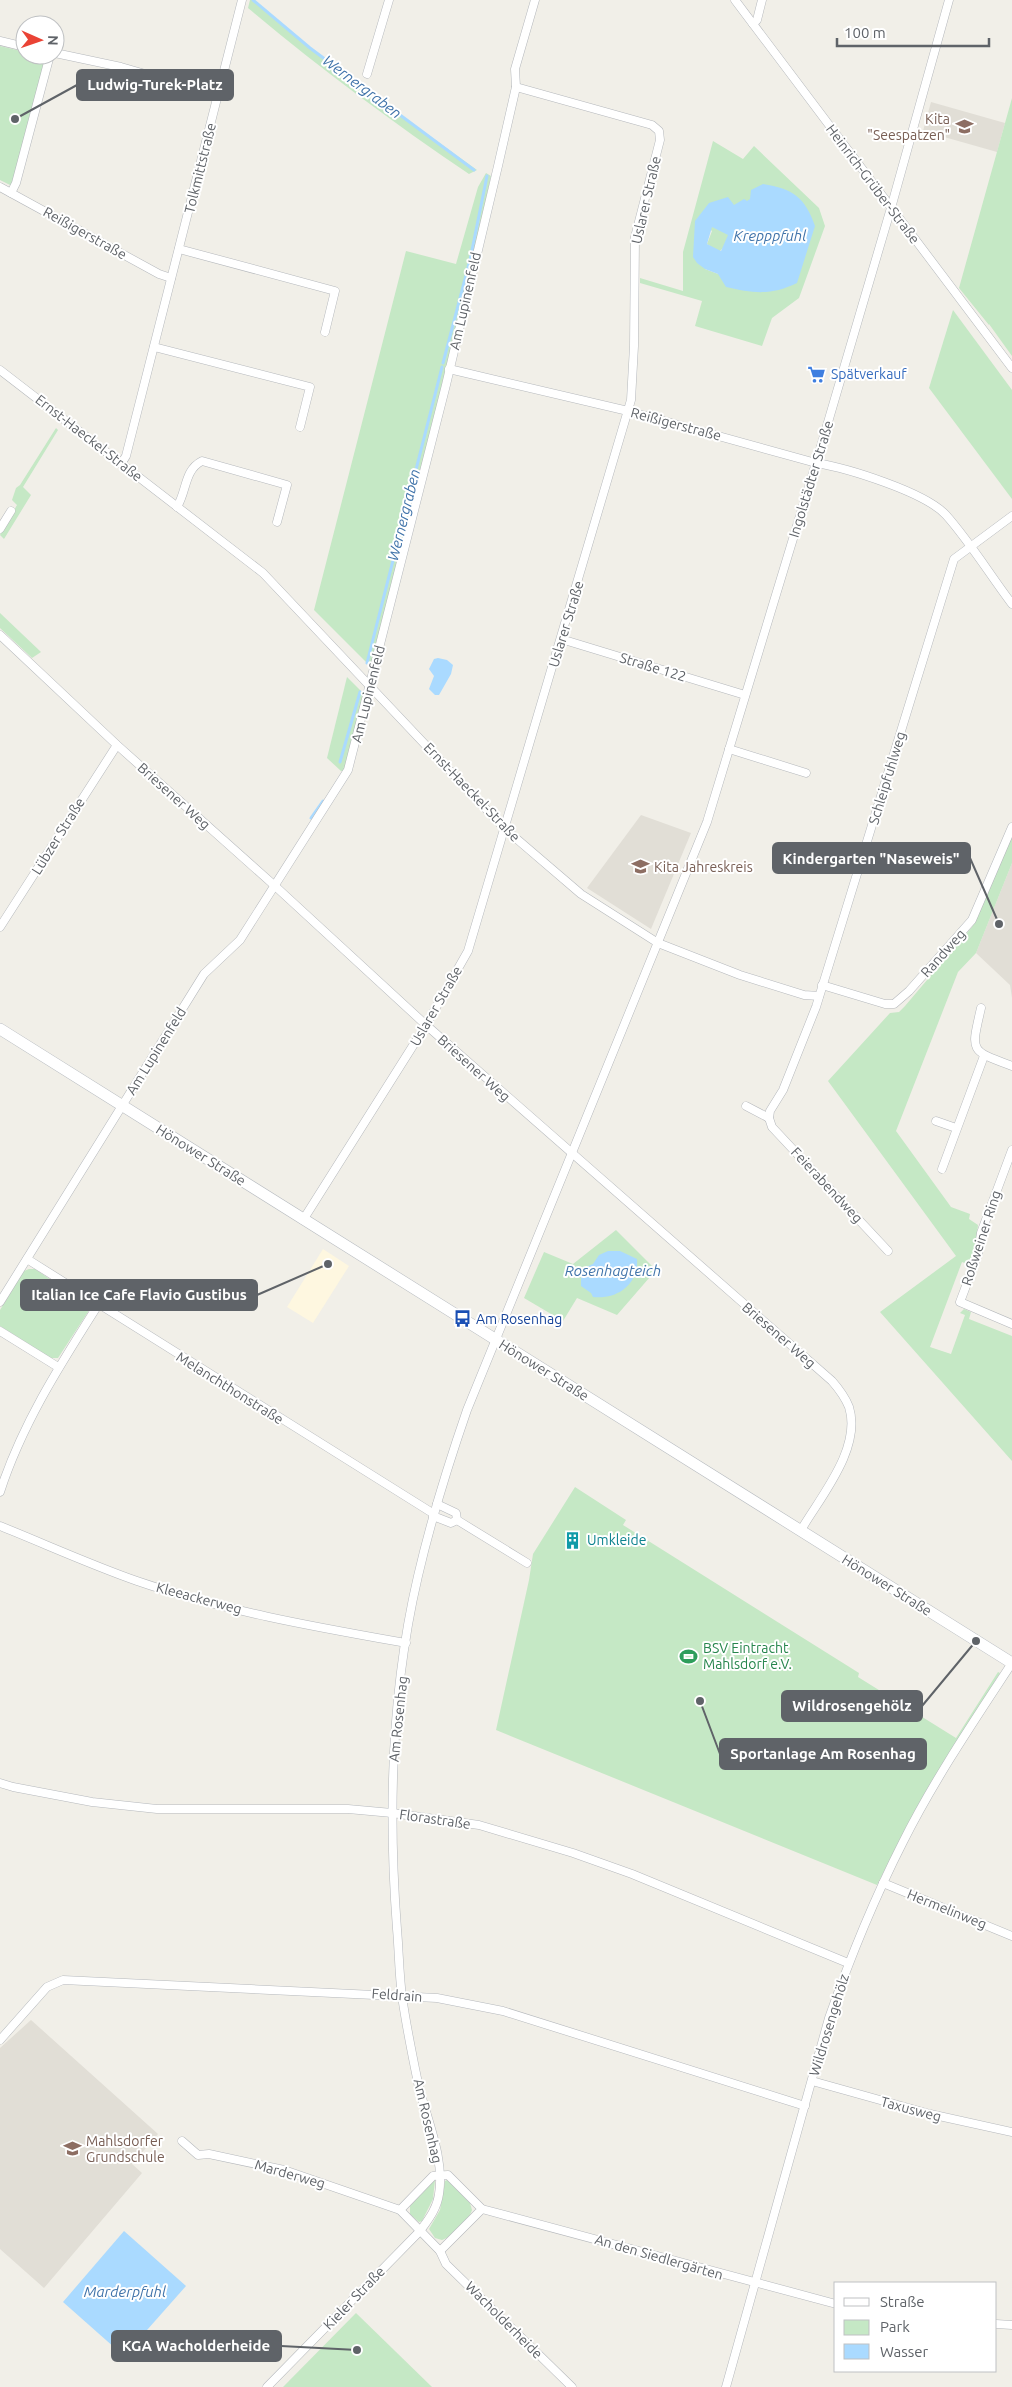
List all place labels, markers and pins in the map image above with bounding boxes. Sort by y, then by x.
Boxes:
callout: Ludwig-Turek-Platz [77,70,233,100]
place label: Kita "Seespatzen" [867,111,950,143]
school or university icon: Kita "Seespatzen" [954,117,974,137]
supermarket icon: Spätverkauf [807,364,827,384]
place label: Spätverkauf [831,366,907,382]
callout: Kindergarten "Naseweis" [773,843,970,873]
school or university icon: Kita Jahreskreis [630,857,650,877]
place label: Kita Jahreskreis [654,859,753,875]
callout: Italian Ice Cafe Flavio Gustibus [21,1280,257,1310]
bus stop icon: Am Rosenhag [452,1309,472,1329]
place label: Am Rosenhag [476,1311,562,1327]
building icon: Umkleide [563,1530,583,1550]
place label: Umkleide [587,1532,646,1548]
place label: BSV Eintracht Mahlsdorf e.V. [703,1640,792,1672]
sports icon: BSV Eintracht Mahlsdorf e.V. [679,1646,699,1666]
callout: Wildrosengehölz [782,1691,922,1721]
callout: Sportanlage Am Rosenhag [720,1739,926,1769]
place label: Mahlsdorfer Grundschule [86,2133,165,2165]
school or university icon: Mahlsdorfer Grundschule [62,2139,82,2159]
callout: KGA Wacholderheide [112,2331,281,2361]

